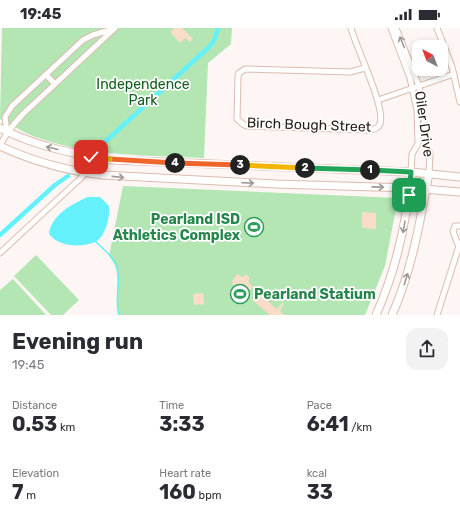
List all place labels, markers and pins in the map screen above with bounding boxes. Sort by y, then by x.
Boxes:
pin [74,140,108,174]
pin: 4 [165,153,185,173]
pin: 3 [230,155,250,175]
pin: 2 [295,158,315,178]
pin: 1 [360,160,380,180]
pin [392,178,426,212]
place label: Pearland ISD Athletics Complex [113,211,241,244]
sports icon: Pearland ISD Athletics Complex [243,216,265,238]
sports icon: Pearland Statium [229,283,251,305]
place label: Pearland Statium [254,286,376,303]

